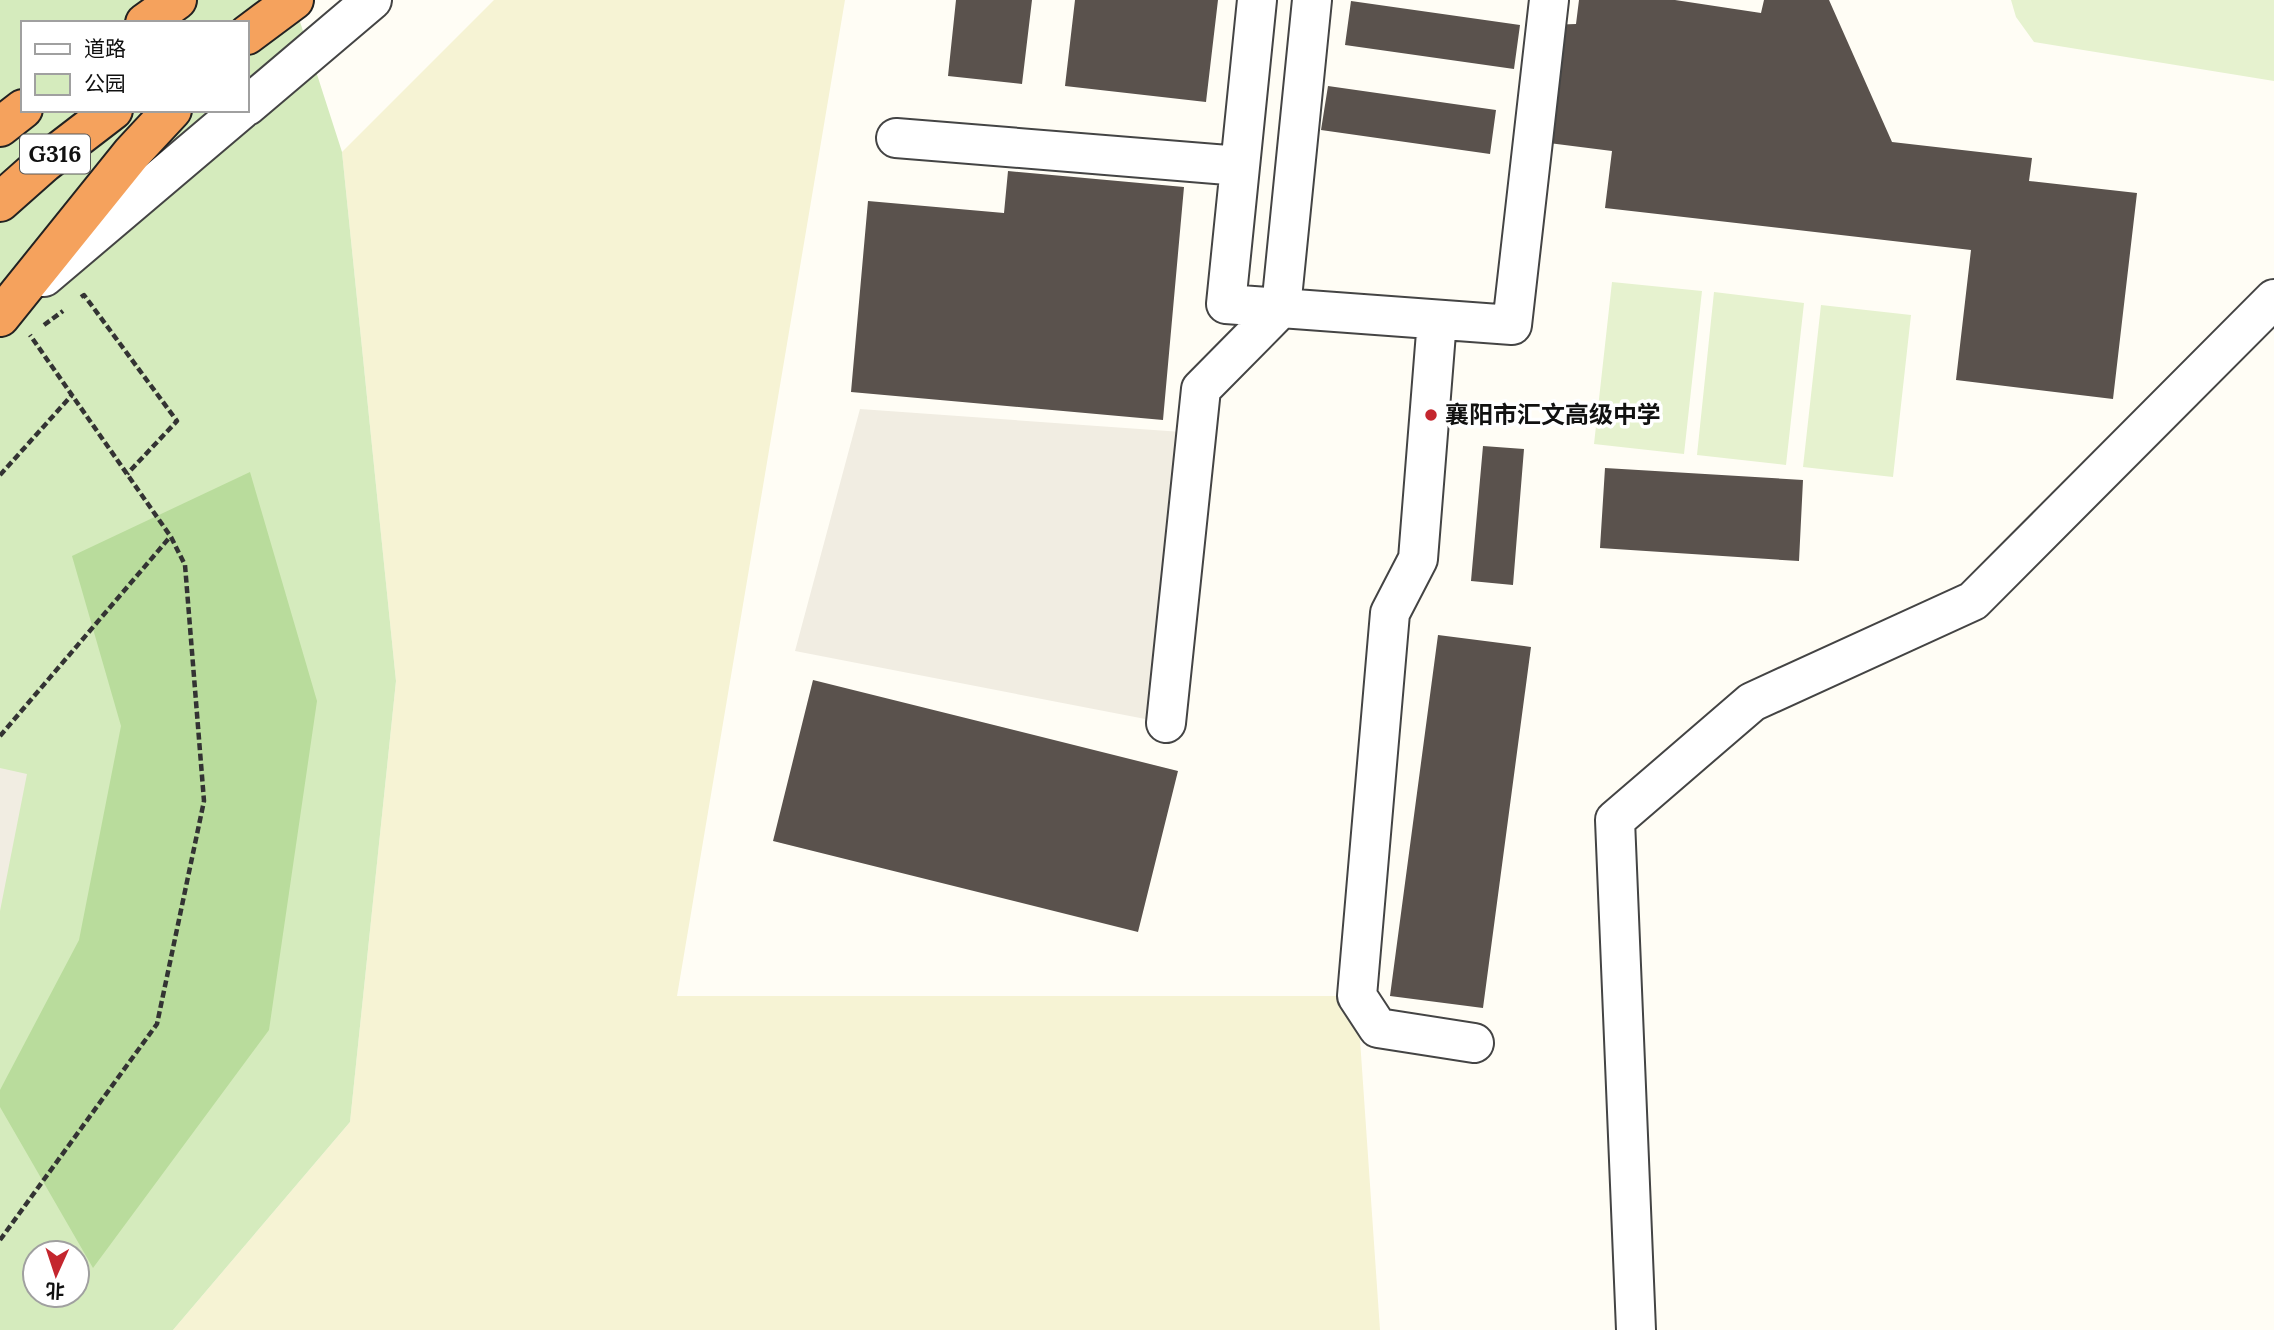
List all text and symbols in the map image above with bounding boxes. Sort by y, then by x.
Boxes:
legend [21,21,248,112]
text: 道路 [84,35,126,62]
text: 公园 [84,70,126,97]
road number: G316 [20,134,90,174]
place label: 襄阳市汇文高级中学 [1445,399,1661,430]
marker: 襄阳市汇文高级中学 [1423,407,1439,423]
north arrow [21,1239,91,1309]
text: 北 [45,1278,65,1303]

